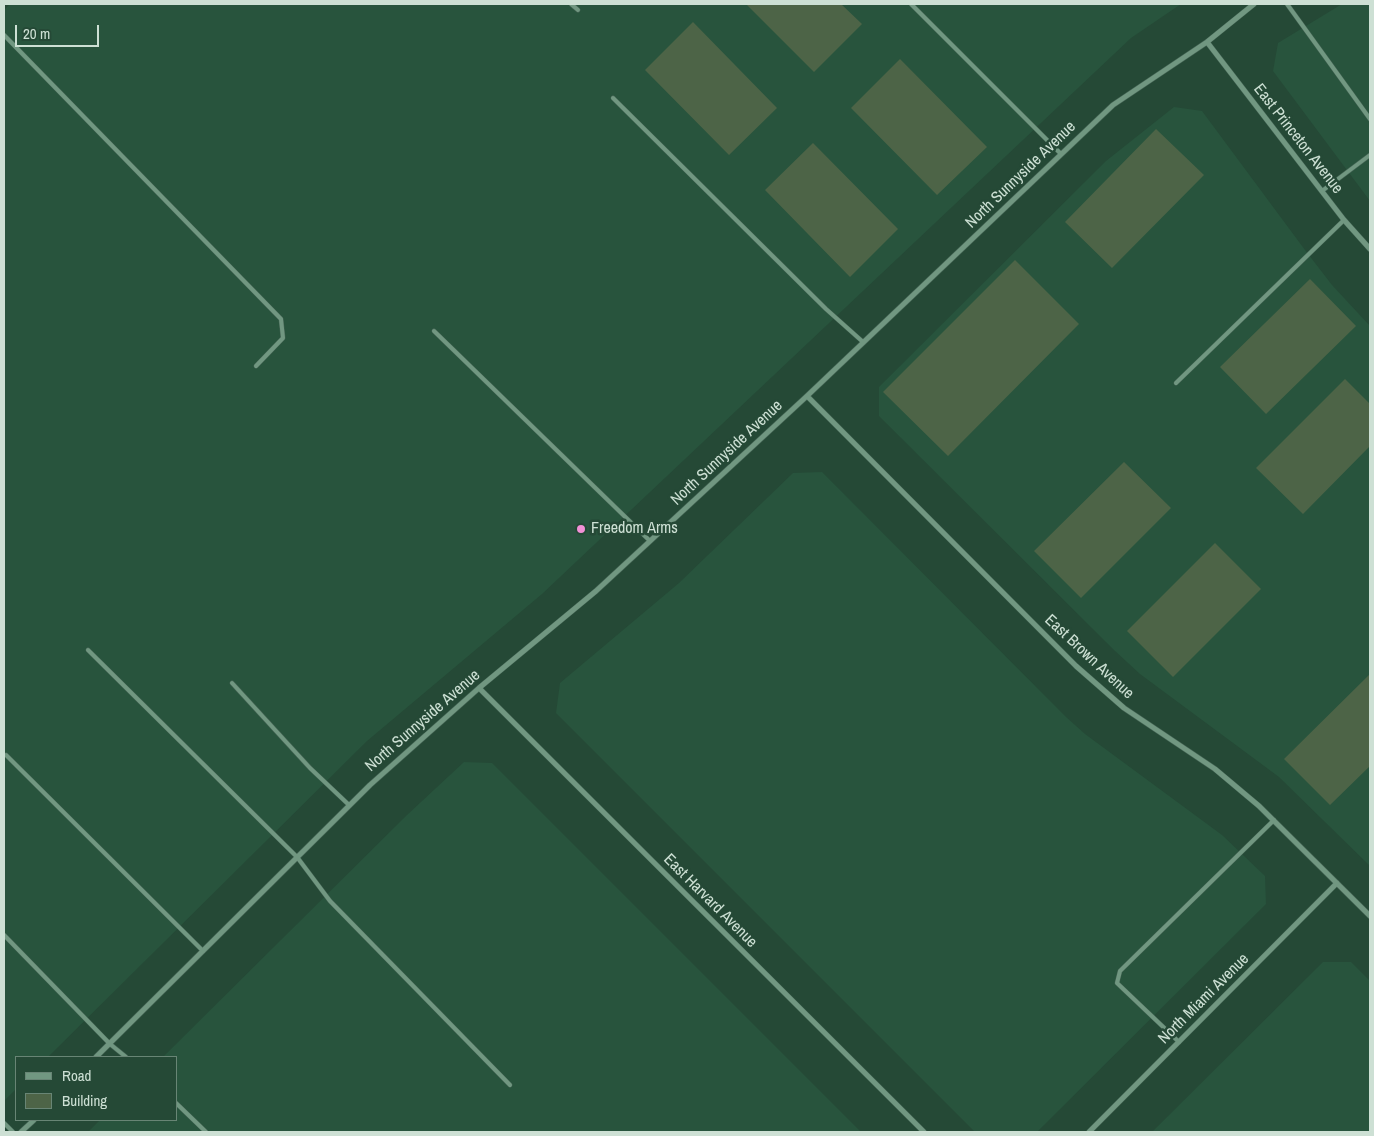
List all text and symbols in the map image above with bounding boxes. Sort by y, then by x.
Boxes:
scale bar [18,15,101,47]
text: 20 m [23,23,50,44]
street label: East Princeton Avenue [1249,80,1347,198]
street label: North Sunnyside Avenue [962,118,1080,232]
street label: North Sunnyside Avenue [667,396,787,510]
place label: Freedom Arms [591,519,678,539]
marker: Freedom Arms [575,523,587,535]
street label: East Brown Avenue [1040,611,1138,703]
street label: North Sunnyside Avenue [362,666,484,776]
street label: East Harvard Avenue [659,850,761,952]
street label: North Miami Avenue [1155,950,1253,1048]
legend [15,1056,178,1121]
text: Road [62,1065,91,1086]
text: Building [62,1090,107,1111]

